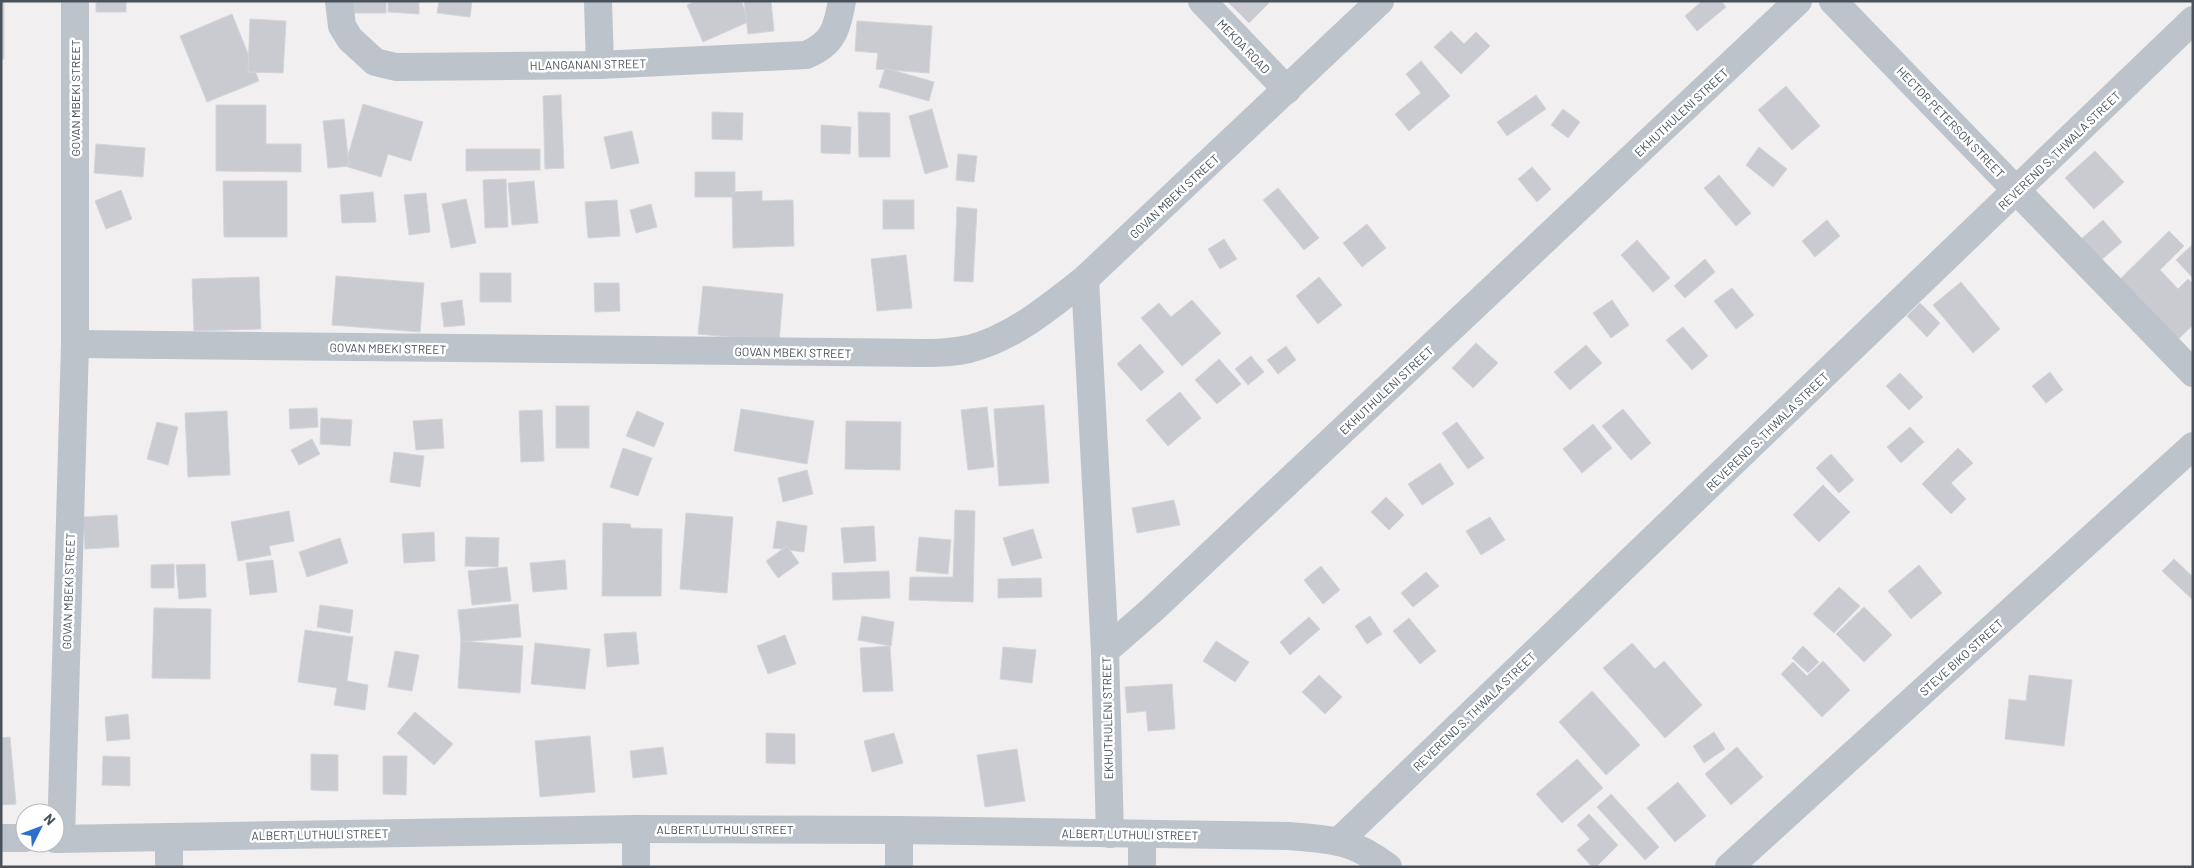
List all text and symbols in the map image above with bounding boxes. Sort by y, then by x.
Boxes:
street label: MEKDA ROAD [1215,16,1273,76]
street label: GOVAN MBEKI STREET [68,39,82,156]
street label: HLANGANANI STREET [530,56,647,72]
street label: HECTOR PETERSON STREET [1894,64,2008,181]
street label: EKHUTHULENI STREET [1631,65,1731,159]
street label: REVEREND S. THWALA STREET [1995,88,2123,212]
street label: GOVAN MBEKI STREET [1126,151,1222,241]
street label: GOVAN MBEKI STREET [329,340,447,356]
street label: EKHUTHULENI STREET [1336,343,1436,437]
street label: GOVAN MBEKI STREET [734,344,852,360]
street label: REVEREND S. THWALA STREET [1703,369,1831,493]
street label: GOVAN MBEKI STREET [59,532,77,650]
street label: STEVE BIKO STREET [1916,616,2006,698]
street label: REVEREND S. THWALA STREET [1410,649,1538,773]
street label: EKHUTHULENI STREET [1099,656,1115,779]
north arrow [15,803,65,853]
text: N [41,810,59,828]
street label: ALBERT LUTHULI STREET [656,822,794,836]
street label: ALBERT LUTHULI STREET [251,826,389,842]
street label: ALBERT LUTHULI STREET [1061,826,1199,842]

